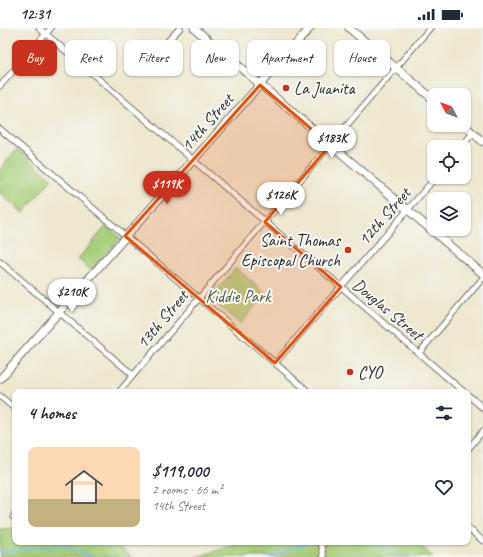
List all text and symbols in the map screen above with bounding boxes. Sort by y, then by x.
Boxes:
text: 12:31 [20,5,50,24]
chip: Buy [12,40,57,76]
chip: Rent [65,40,116,76]
chip: Filters [124,40,183,76]
chip: New [191,40,239,76]
chip: Apartment [247,40,326,76]
chip: House [334,40,390,76]
place label: La Juanita [294,78,356,99]
marker: La Juanita [281,83,291,93]
street label: 14th Street [177,87,240,155]
north arrow [427,88,471,132]
map controls [427,88,471,236]
pin: $183K [304,125,360,159]
text: $183K [317,130,347,146]
button: locate [427,140,471,184]
pin: $119K [139,171,195,205]
text: $119K [152,176,182,192]
street label: 12th Street [354,181,417,249]
pin: $126K [253,182,309,216]
text: $126K [266,187,296,203]
button: layers [427,192,471,236]
place label: Saint Thomas Episcopal Church [241,230,341,271]
marker: Saint Thomas Episcopal Church [343,245,353,255]
street label: Douglas Street [348,274,429,346]
pin: $210K [44,279,100,313]
text: $210K [57,284,87,300]
street label: 13th Street [132,284,194,353]
park label: Kiddie Park [206,286,272,307]
place label: CYO [358,362,385,383]
marker: CYO [345,367,355,377]
icon: filters [433,402,455,424]
text: 4 homes [28,403,76,424]
text: $119,000 [152,461,209,482]
icon: home [60,463,108,511]
icon: heart [433,476,455,498]
text: 2 rooms · 66 m² [152,482,222,498]
text: 14th Street [152,498,205,514]

